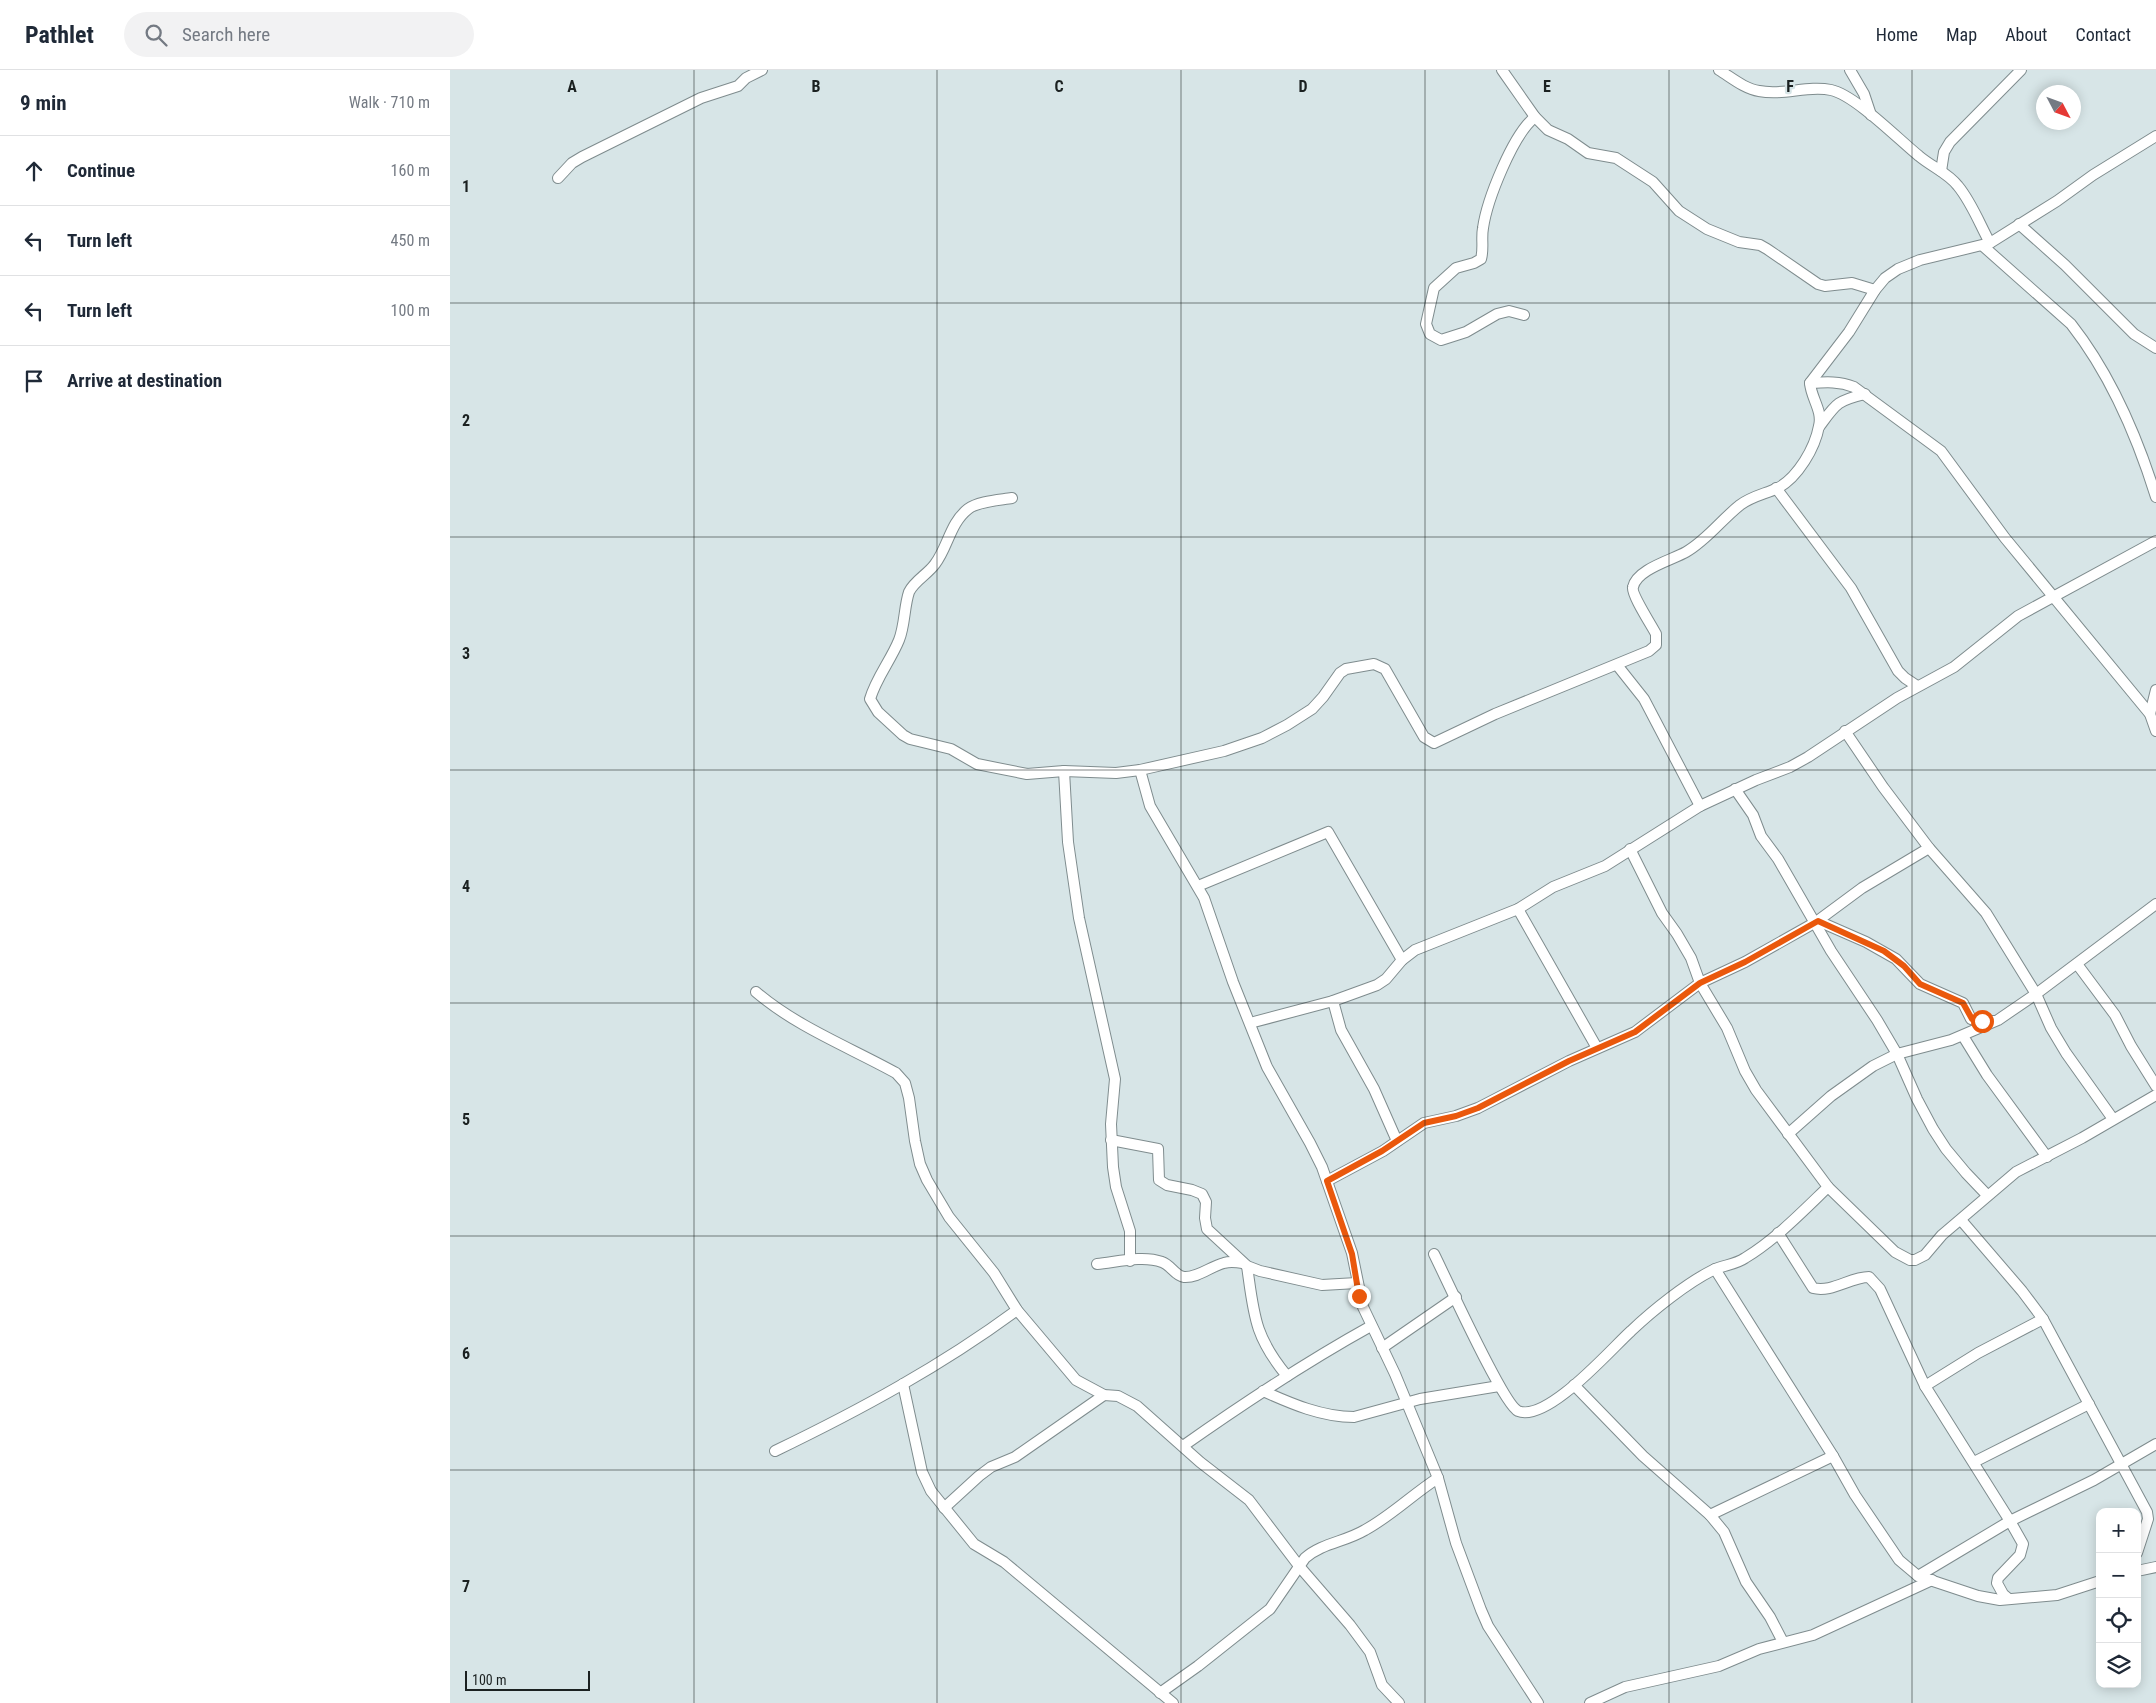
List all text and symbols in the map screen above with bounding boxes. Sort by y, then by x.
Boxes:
search box [124,12,474,57]
text: Pathlet [25,21,94,49]
icon: search [142,21,170,49]
text: Search here [182,23,270,46]
text: Home [1876,24,1918,45]
text: Map [1946,24,1977,45]
text: About [2005,24,2047,45]
text: Contact [2075,24,2131,45]
text: A [567,77,577,96]
text: B [812,77,821,96]
text: C [1054,77,1064,96]
text: D [1298,77,1308,96]
text: E [1543,77,1551,96]
text: F [1786,77,1794,96]
north arrow [2036,85,2081,130]
text: 9 min [20,91,67,115]
text: Walk · 710 m [349,93,430,112]
icon: ahead [20,157,48,185]
text: Continue [67,159,135,182]
text: 160 m [391,161,430,180]
text: 1 [462,177,470,196]
icon: left [20,227,48,255]
text: Turn left [67,229,132,252]
text: 450 m [391,231,430,250]
icon: left [20,297,48,325]
text: Turn left [67,299,132,322]
text: 100 m [391,301,430,320]
icon: arrive [20,367,48,395]
text: Arrive at destination [67,369,222,392]
text: 2 [462,411,470,430]
text: 3 [462,644,470,663]
text: 4 [462,877,470,896]
route start [1971,1010,1994,1033]
text: 5 [462,1110,470,1129]
route end [1348,1285,1371,1308]
text: 6 [462,1344,470,1363]
map controls [2096,1508,2141,1688]
button: + [2096,1508,2141,1553]
button: − [2096,1553,2141,1598]
text: 7 [462,1577,470,1596]
button: locate [2096,1598,2141,1643]
button: layers [2096,1643,2141,1688]
scale bar [465,1668,590,1691]
text: 100 m [472,1672,507,1688]

